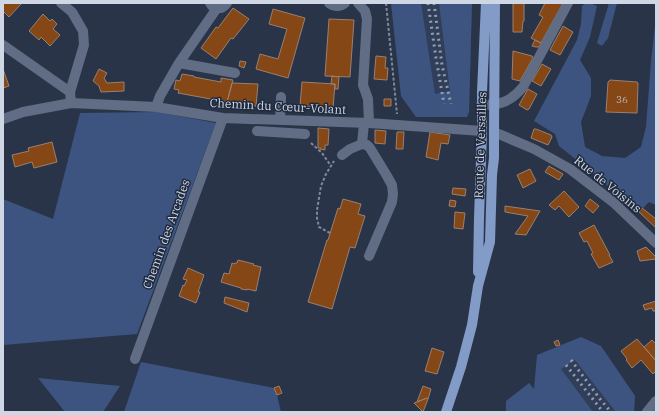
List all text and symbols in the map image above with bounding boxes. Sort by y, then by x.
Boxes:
street label: Route de Versailles [471,91,489,199]
house number: 36 [616,93,628,106]
street label: Chemin du Cœur-Volant [209,95,347,117]
street label: Rue de Voisins [571,152,645,216]
street label: Chemin des Arcades [139,177,193,291]

